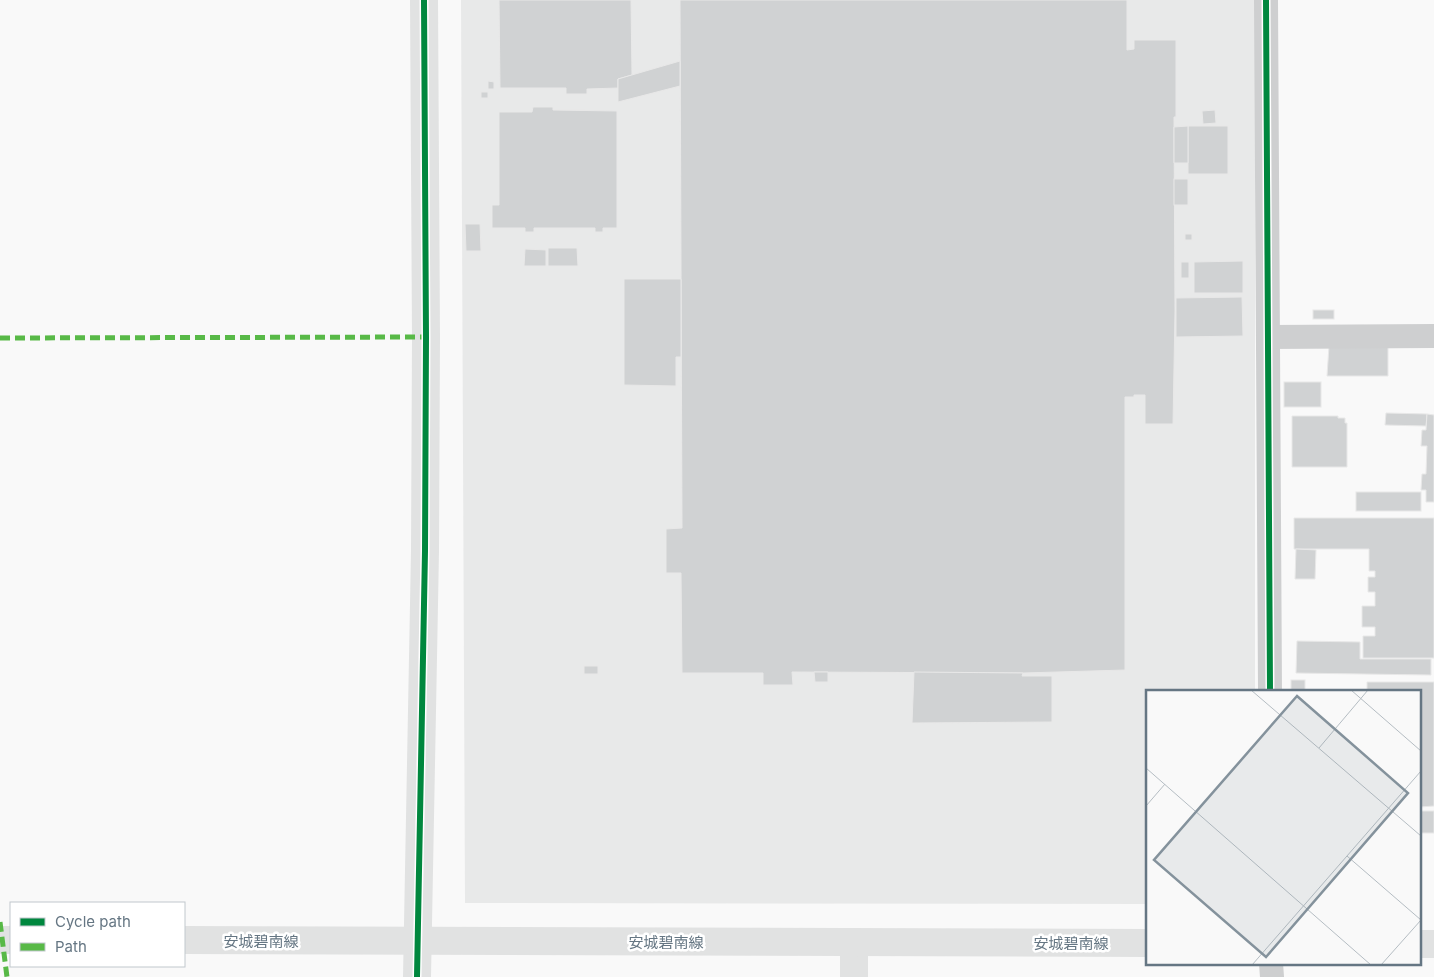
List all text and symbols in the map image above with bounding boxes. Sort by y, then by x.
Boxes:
inset map [1146,690,1422,964]
legend [10,902,185,967]
text: Cycle path [55,912,131,931]
street label: 安城碧南線 [223,932,299,951]
street label: 安城碧南線 [628,933,704,952]
street label: 安城碧南線 [1033,934,1109,953]
text: Path [55,937,87,956]

